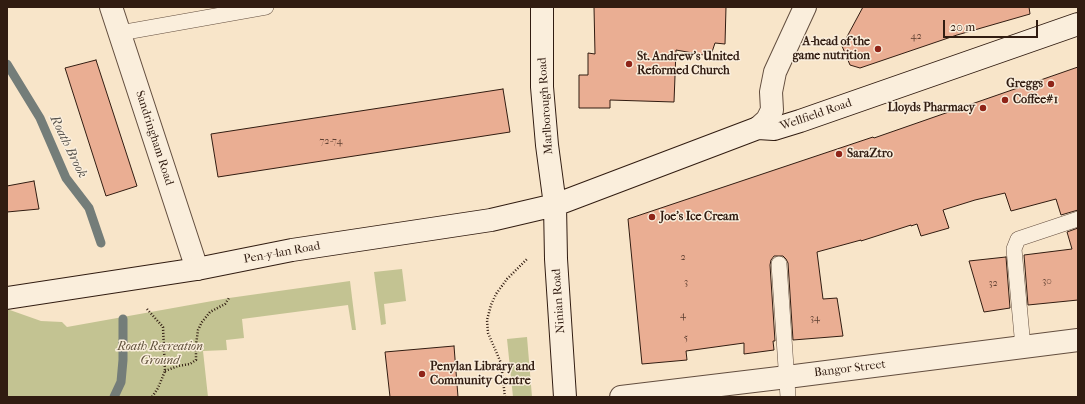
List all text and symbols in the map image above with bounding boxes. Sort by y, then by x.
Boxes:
scale bar [945,12,1040,38]
text: 20 m [950,20,975,34]
house number: 42 [910,31,922,43]
place label: A-head of the game nutrition [792,35,870,63]
marker: A-head of the game nutrition [873,44,883,54]
place label: St. Andrew's United Reformed Church [637,50,740,78]
street label: Marlborough Road [535,57,557,155]
marker: St. Andrew's United Reformed Church [624,59,634,69]
place label: Greggs [1006,77,1043,91]
marker: Greggs [1046,79,1056,89]
street label: Sandringham Road [132,89,176,187]
place label: Coffee#1 [1013,93,1058,107]
marker: Coffee#1 [1000,95,1010,105]
street label: Wellfield Road [778,96,854,134]
place label: Lloyds Pharmacy [888,101,975,115]
marker: Lloyds Pharmacy [978,103,988,113]
water label: Roath Brook [46,113,90,181]
house number: 72-74 [320,136,342,148]
place label: SaraZtro [847,147,893,161]
marker: SaraZtro [834,149,844,159]
place label: Joe's Ice Cream [660,210,739,224]
marker: Joe's Ice Cream [647,212,657,222]
street label: Pen-y-lan Road [243,239,321,267]
house number: 2 [680,252,686,264]
street label: Ninian Road [550,268,568,334]
house number: 30 [1042,276,1052,288]
house number: 3 [684,277,688,289]
house number: 32 [988,278,998,290]
house number: 4 [680,310,686,322]
house number: 34 [810,313,820,325]
house number: 5 [684,333,688,345]
park label: Roath Recreation Ground [117,340,203,368]
street label: Bangor Street [813,357,887,381]
place label: Penylan Library and Community Centre [430,360,535,388]
marker: Penylan Library and Community Centre [417,369,427,379]

